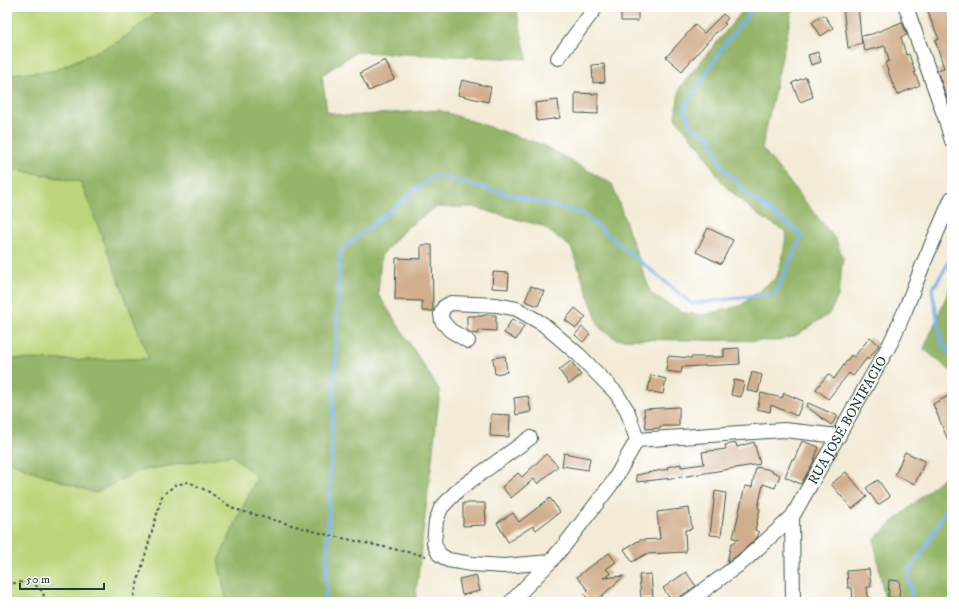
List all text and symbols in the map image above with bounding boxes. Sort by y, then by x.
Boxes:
street label: RUA JOSÉ BONIFACIO [804,353,891,488]
scale bar [20,565,104,591]
text: 50 m [26,572,50,587]

